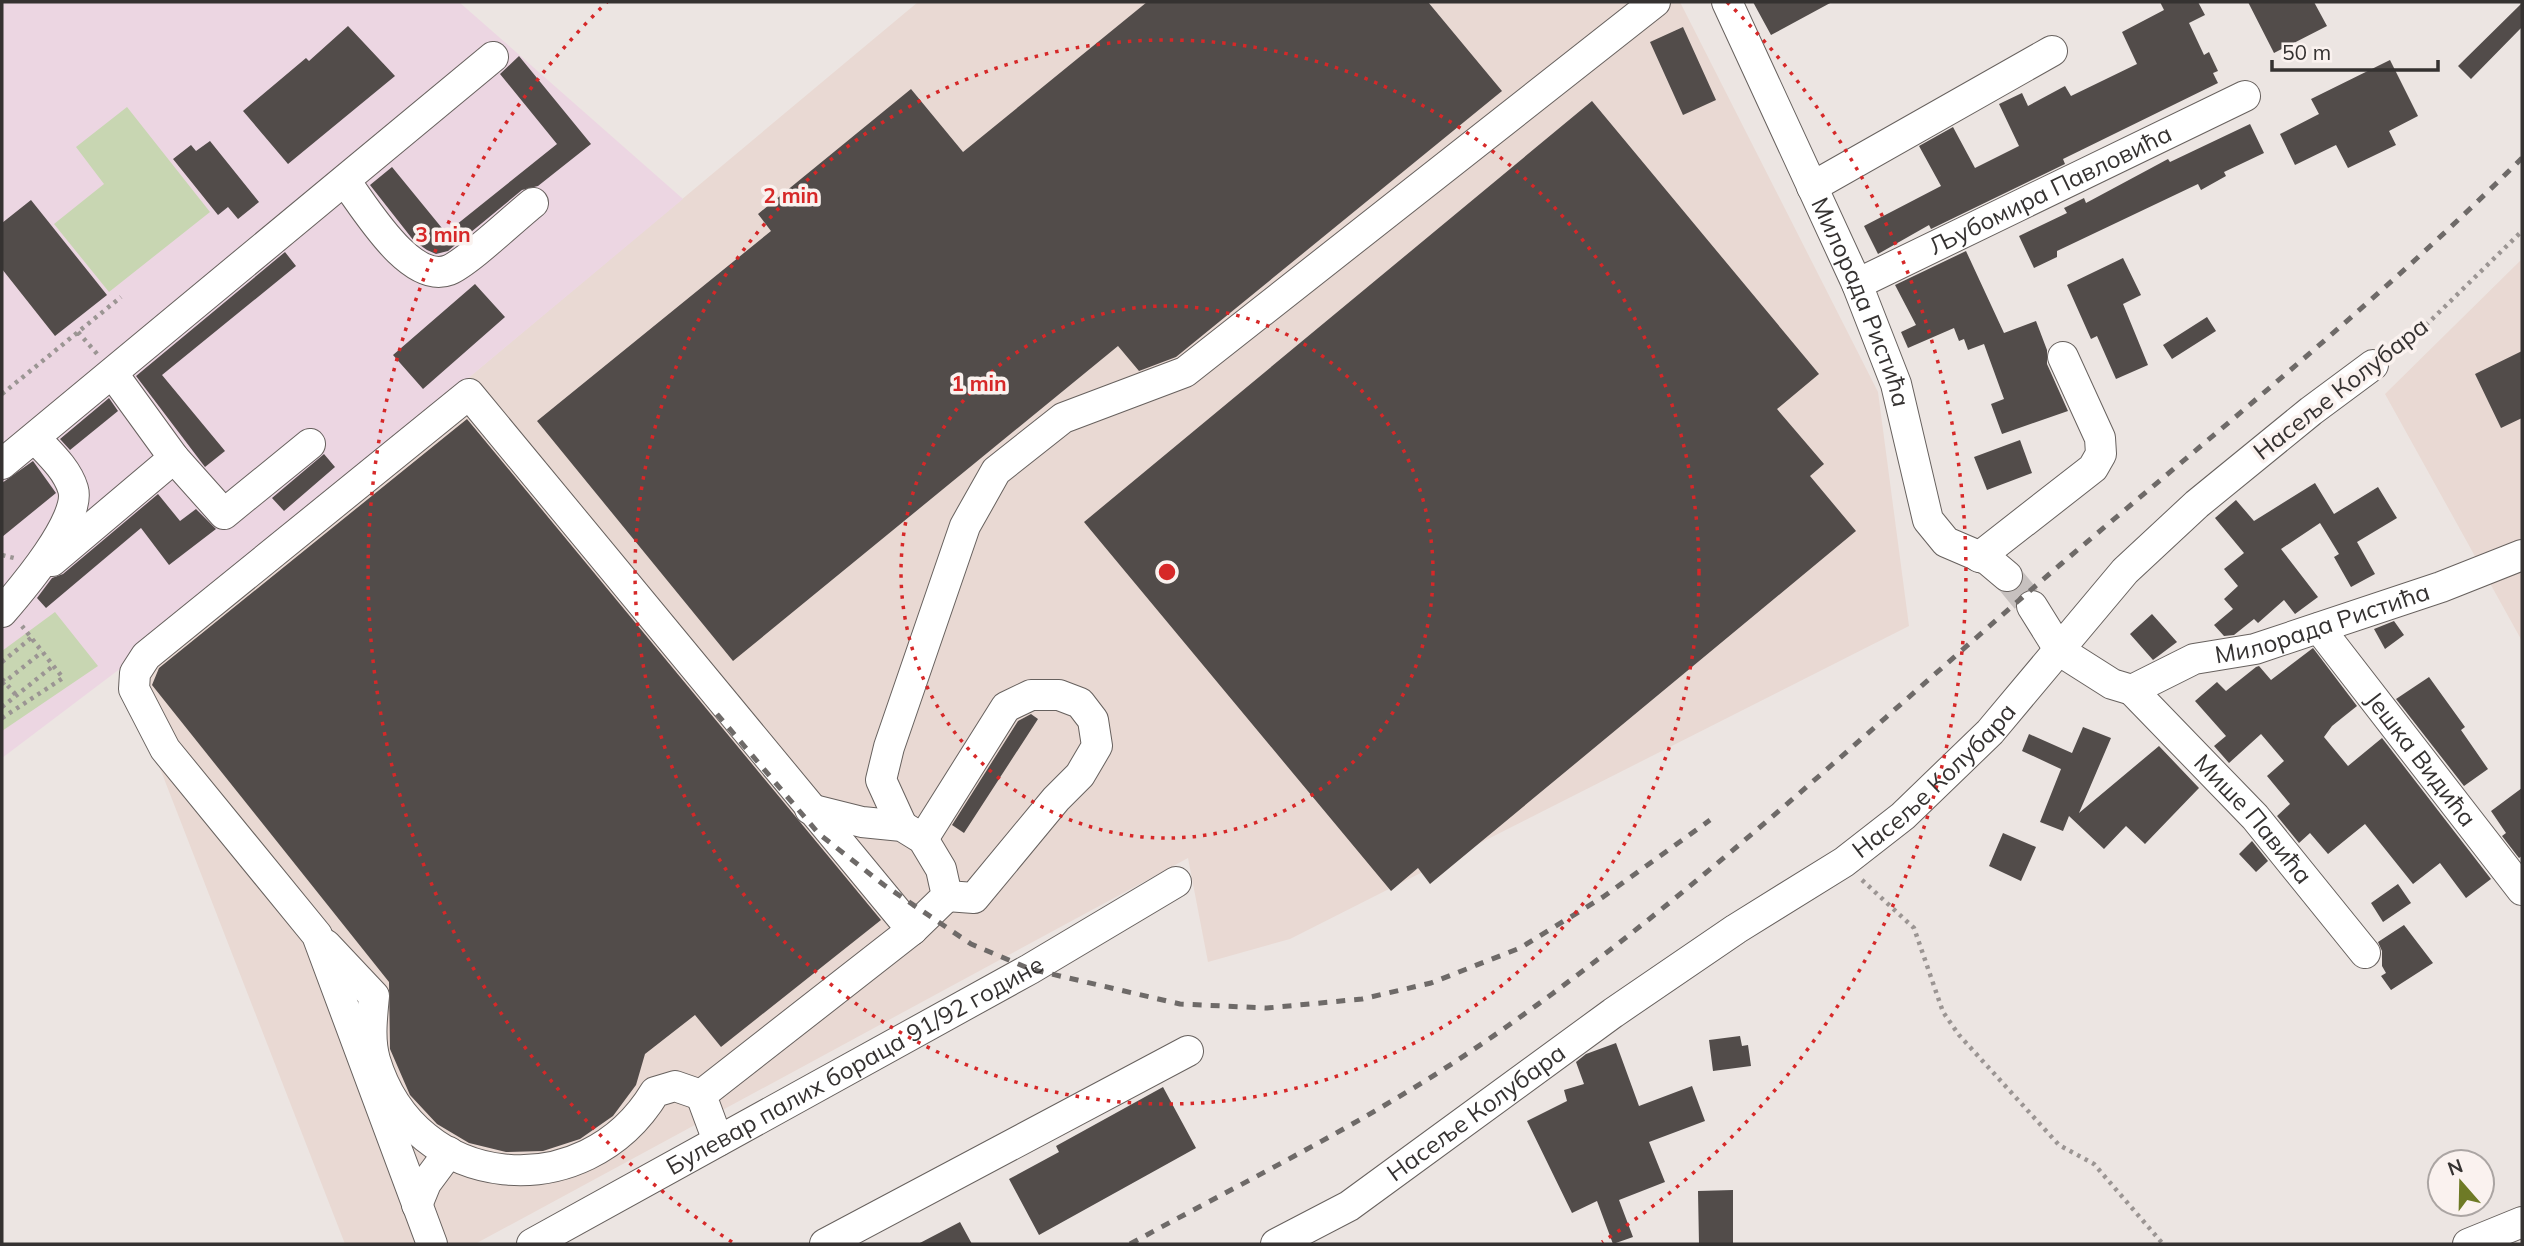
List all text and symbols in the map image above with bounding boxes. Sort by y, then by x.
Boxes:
scale bar [2272,28,2438,72]
text: 50 m [2282,39,2331,65]
street label: Љубомира Павловића [1924,118,2176,261]
text: 2 min [763,182,819,208]
street label: Милорада Ристића [1805,193,1917,410]
text: 3 min [415,221,471,247]
street label: Насеље Колубара [2247,311,2434,466]
text: 1 min [951,370,1007,396]
centre of rings [1155,560,1179,584]
street label: Милорада Ристића [2213,576,2433,669]
street label: Јешка Видића [2360,685,2483,832]
street label: Насеље Колубара [1846,697,2022,864]
street label: Мише Павића [2188,747,2319,890]
street label: Булевар палих бораца 91/92 године [661,948,1049,1181]
street label: Насеље Колубара [1381,1037,1571,1187]
north arrow [2426,1148,2496,1218]
text: N [2444,1153,2466,1181]

